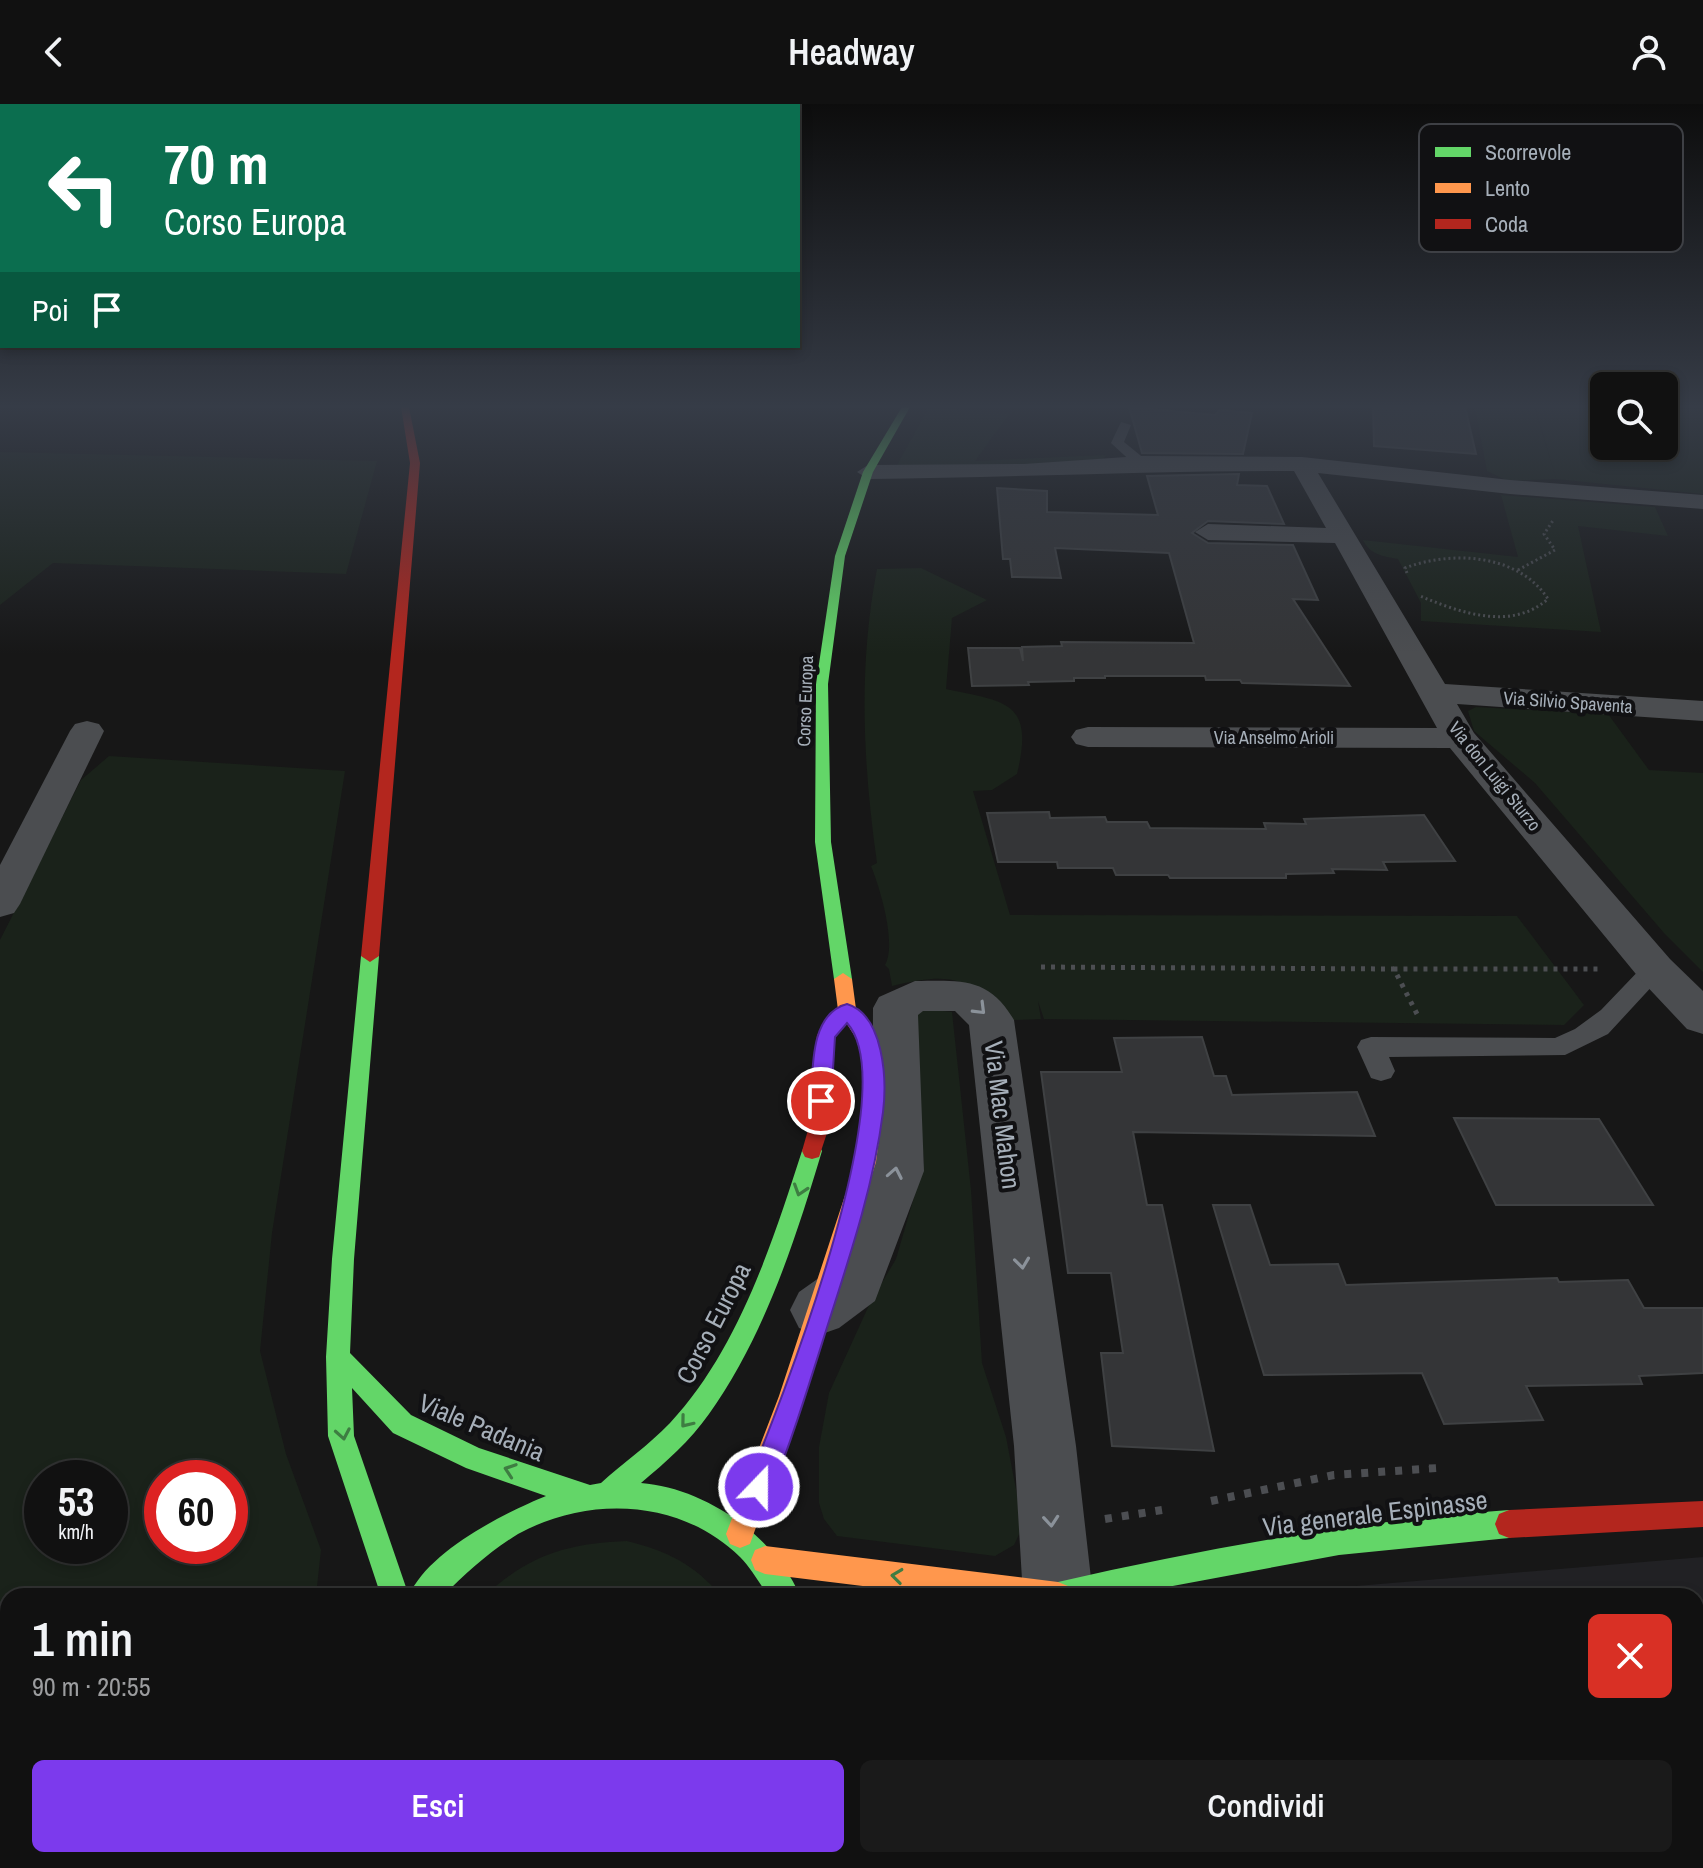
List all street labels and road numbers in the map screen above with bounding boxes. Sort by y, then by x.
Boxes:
street label: Corso Europa [791,655,819,747]
street label: Via Silvio Spaventa [1503,685,1633,719]
street label: Via don Luigi Sturzo [1443,716,1547,836]
street label: Via Anselmo Arioli [1214,725,1334,750]
street label: Via Mac Mahon [977,1039,1029,1191]
street label: Corso Europa [668,1256,759,1390]
street label: Viale Padania [414,1385,550,1469]
street label: Via generale Espinasse [1261,1482,1489,1544]

